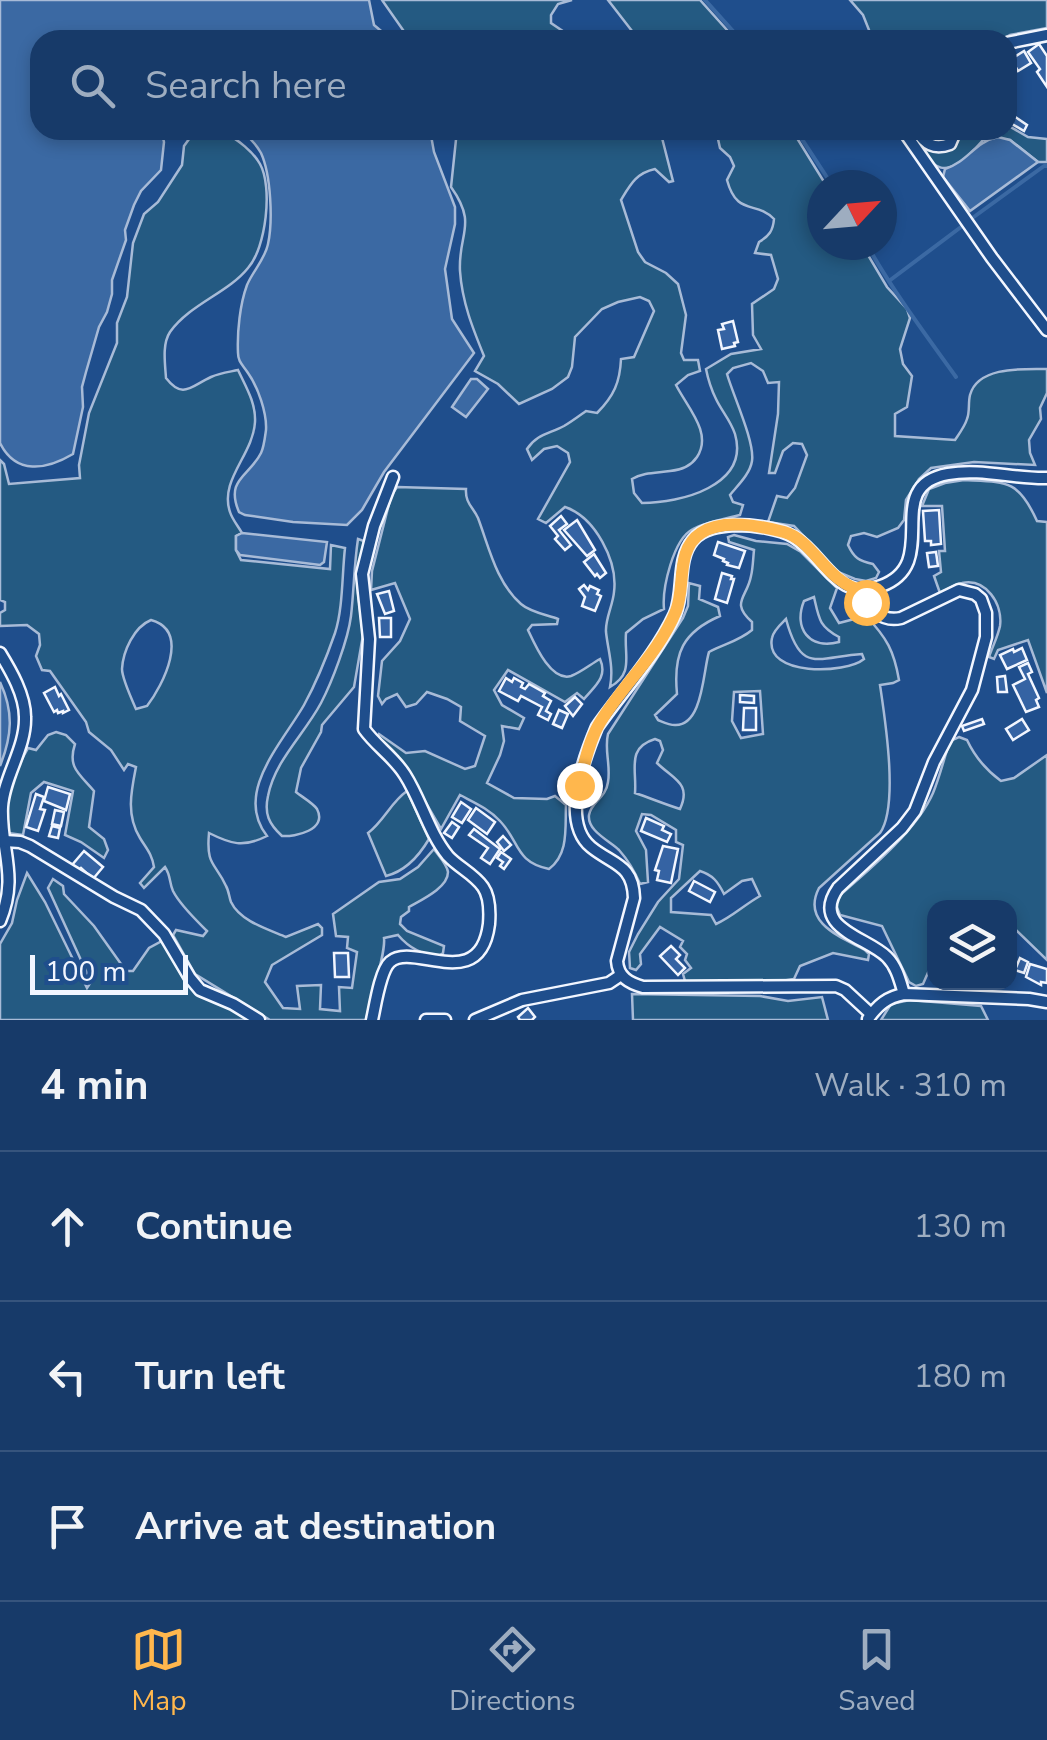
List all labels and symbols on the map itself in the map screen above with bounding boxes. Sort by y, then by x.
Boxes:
north arrow [807,170,897,260]
route start [844,580,890,626]
route end [557,763,603,809]
scale bar [30,950,188,994]

